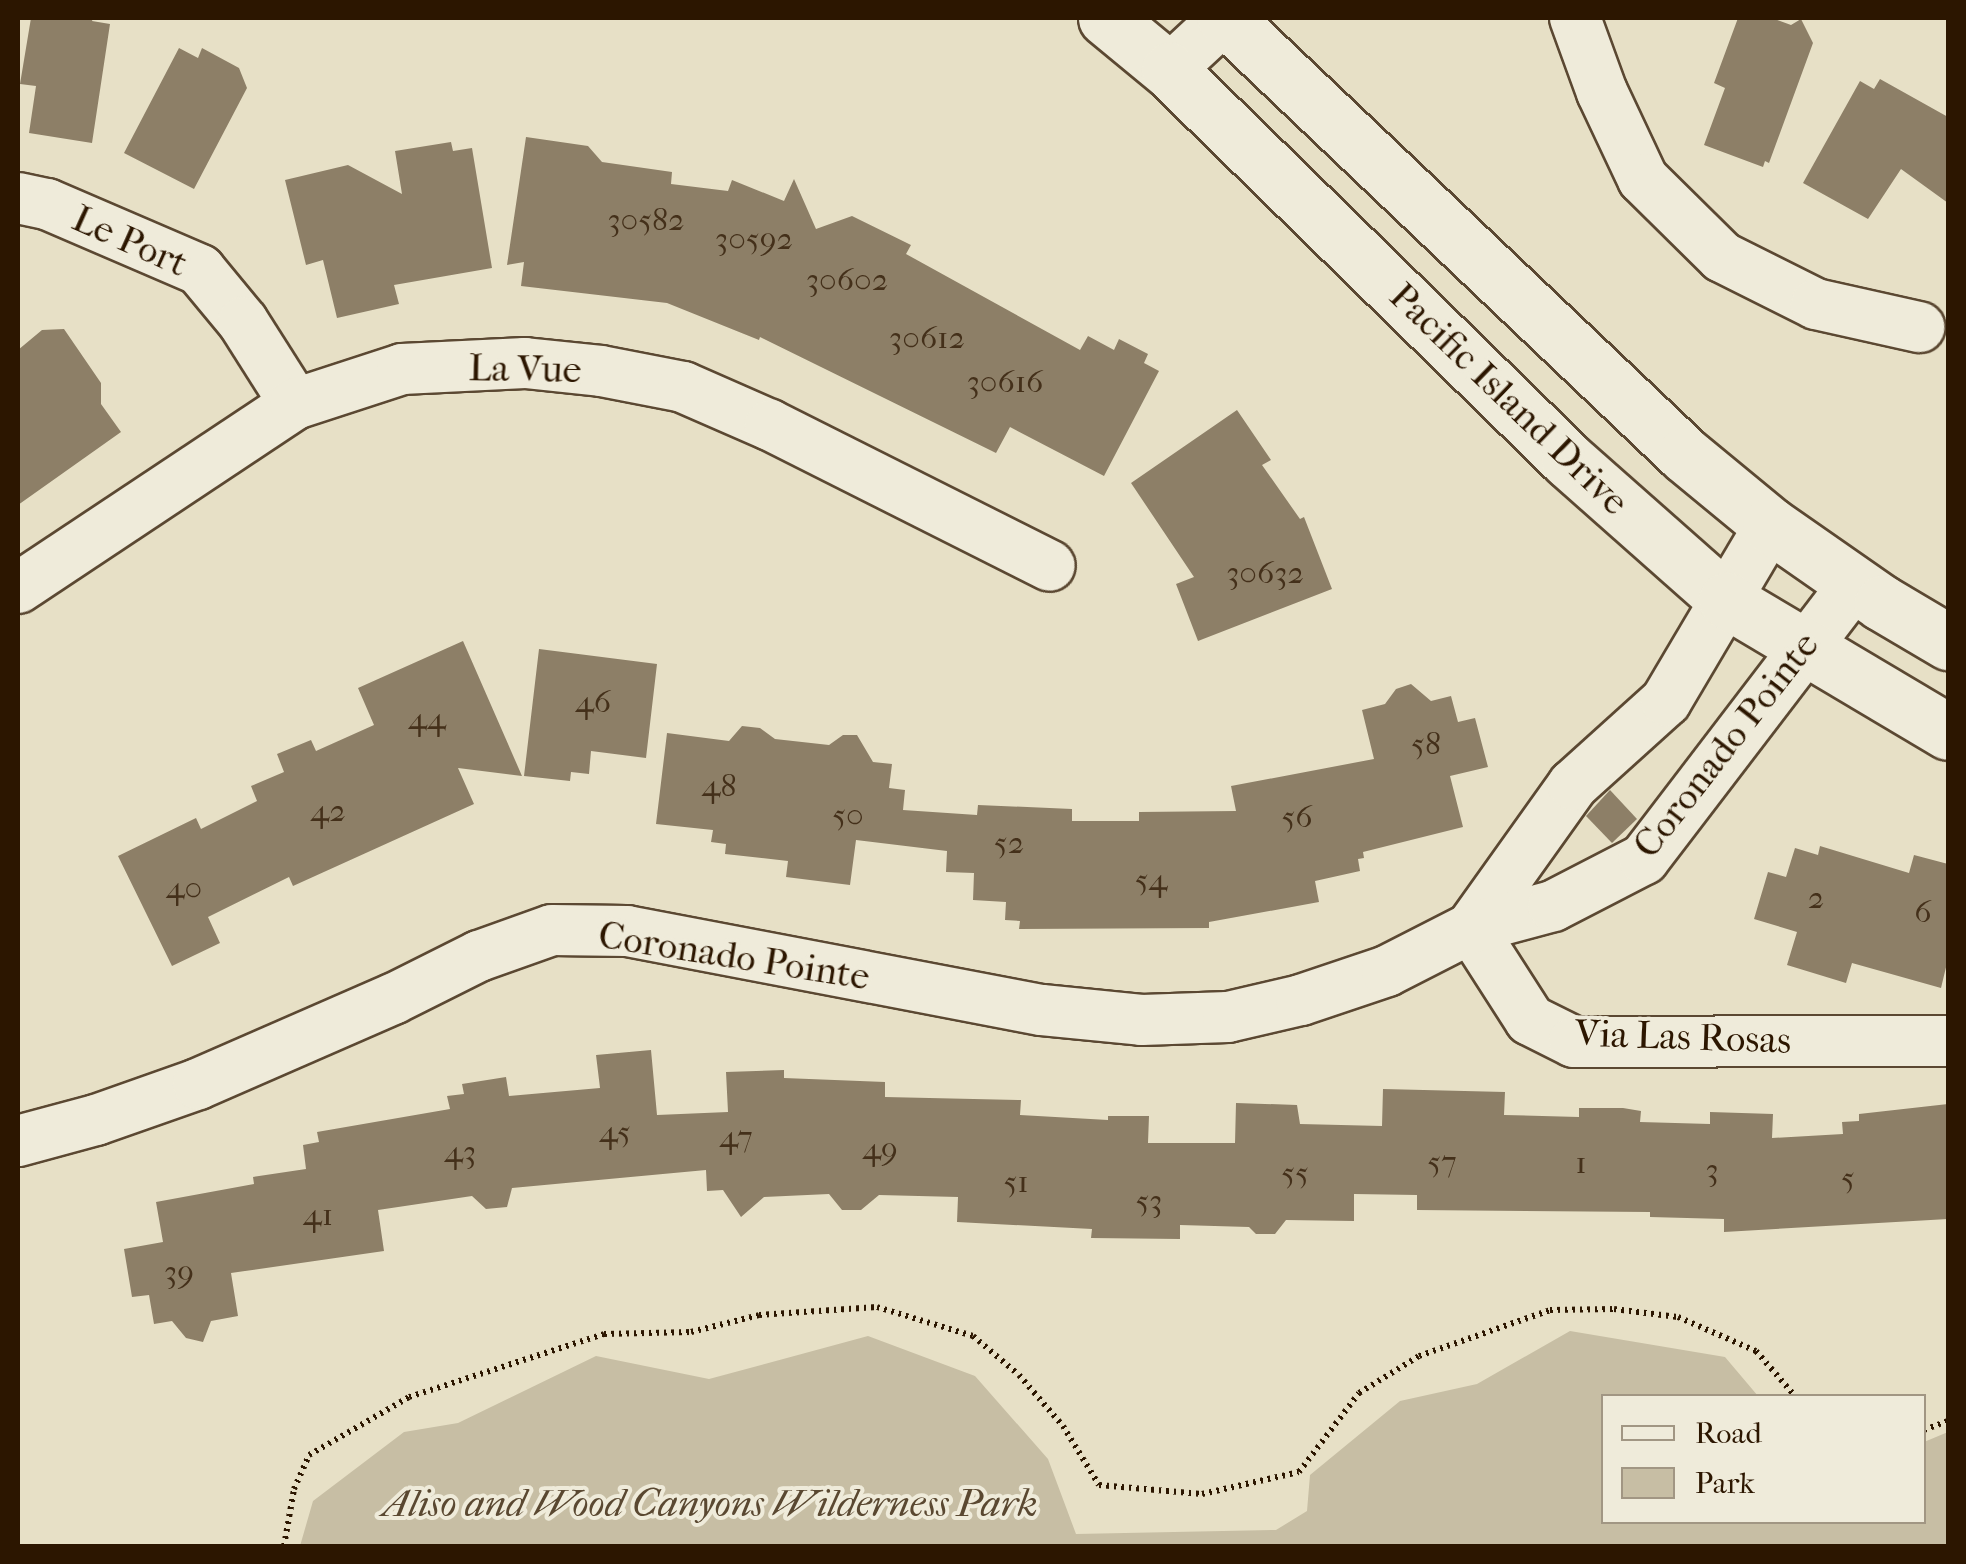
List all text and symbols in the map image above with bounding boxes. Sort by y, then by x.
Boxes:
street label: Le Port [65,196,195,286]
house number: 30582 [607,201,685,239]
house number: 30592 [715,220,793,258]
house number: 30602 [806,261,888,299]
street label: Pacific Island Drive [1380,273,1638,525]
house number: 30612 [889,319,965,357]
street label: La Vue [468,345,582,393]
house number: 30616 [967,363,1043,401]
house number: 30632 [1226,554,1304,592]
street label: Coronado Pointe [1624,623,1828,867]
house number: 46 [575,683,611,721]
house number: 44 [408,700,446,738]
house number: 58 [1411,725,1441,763]
house number: 48 [702,767,736,805]
house number: 42 [310,792,346,830]
house number: 50 [832,796,864,834]
house number: 56 [1281,798,1313,836]
house number: 52 [994,824,1024,862]
house number: 54 [1135,861,1167,899]
house number: 40 [166,869,202,907]
house number: 2 [1808,879,1824,917]
house number: 6 [1914,893,1932,931]
street label: Coronado Pointe [595,912,873,1000]
street label: Via Las Rosas [1574,1010,1792,1064]
house number: 45 [599,1113,631,1151]
house number: 47 [719,1118,753,1156]
house number: 49 [862,1130,898,1168]
house number: 43 [444,1133,476,1171]
house number: 57 [1427,1143,1457,1181]
house number: 1 [1575,1144,1587,1182]
house number: 3 [1705,1151,1719,1189]
house number: 55 [1281,1154,1309,1192]
house number: 5 [1841,1159,1855,1197]
house number: 51 [1003,1163,1029,1201]
house number: 53 [1136,1182,1162,1220]
house number: 41 [303,1196,333,1234]
house number: 39 [164,1253,194,1291]
legend [1601,1394,1926,1524]
text: Road [1695,1416,1762,1451]
text: Park [1695,1466,1755,1501]
park label: Aliso and Wood Canyons Wilderness Park [382,1481,1038,1527]

